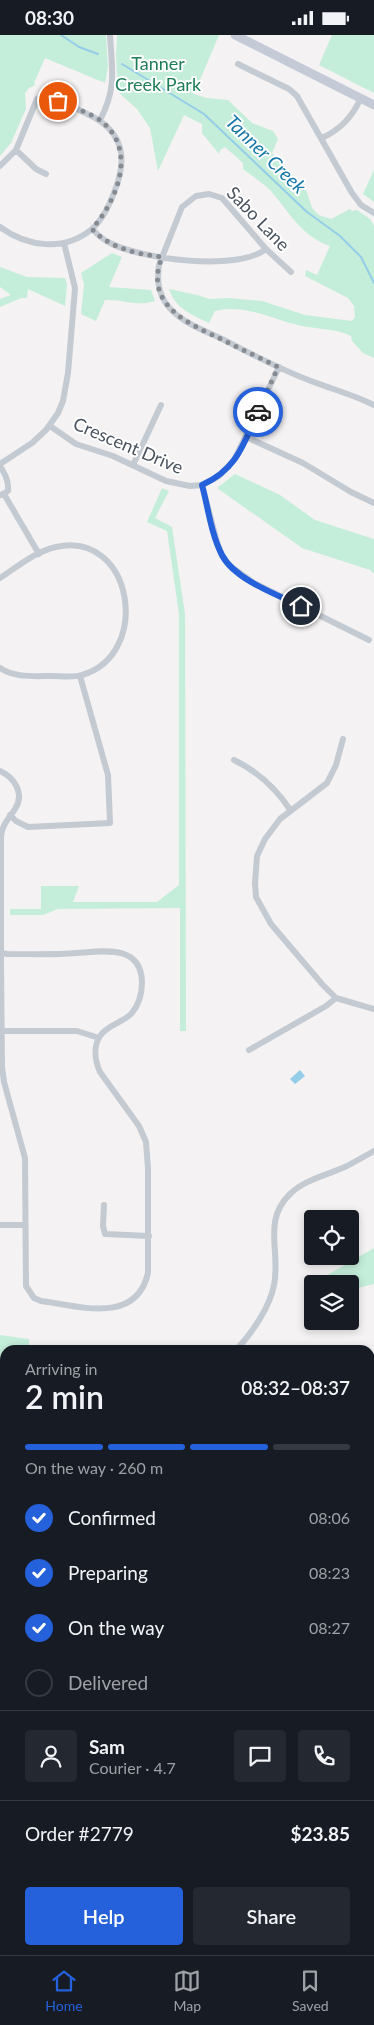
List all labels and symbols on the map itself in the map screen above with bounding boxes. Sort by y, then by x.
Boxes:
park label: Tanner Creek Park [115,52,202,95]
pin [37,80,79,122]
water label: Tanner Creek [221,110,312,198]
street label: Sabo Lane [223,181,295,255]
courier [233,387,283,437]
street label: Crescent Drive [70,412,187,478]
pin [280,585,322,627]

